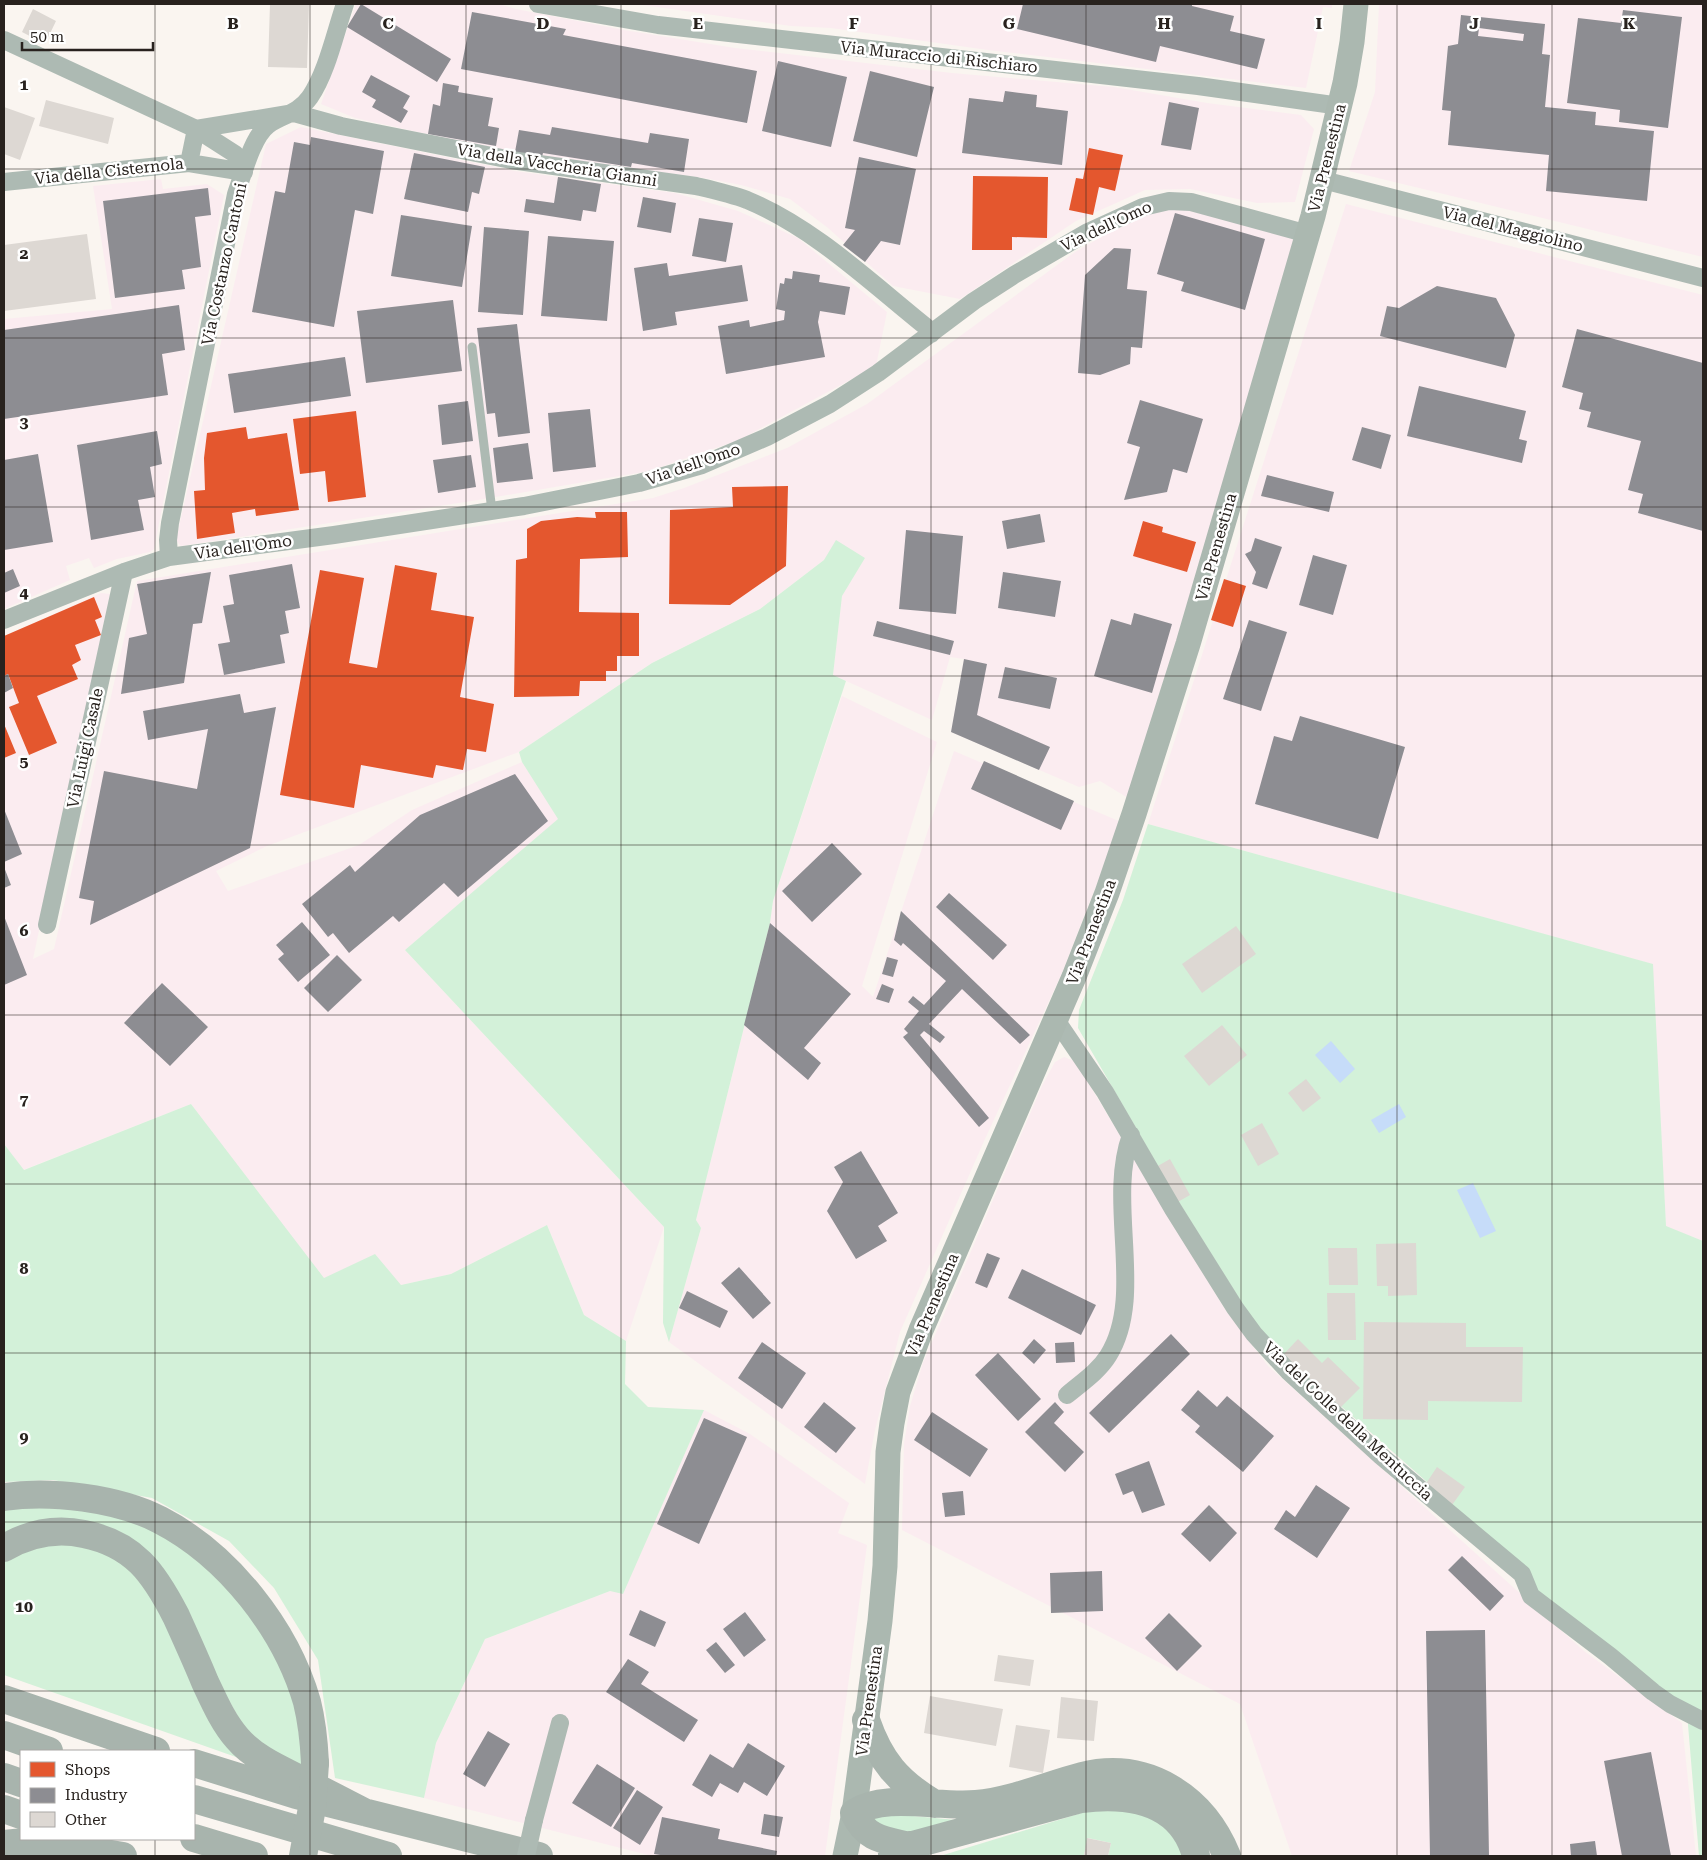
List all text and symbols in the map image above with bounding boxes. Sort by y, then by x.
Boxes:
text: B [227,14,239,33]
text: C [382,14,394,33]
text: D [537,14,550,33]
text: E [693,14,703,33]
text: F [849,14,859,33]
text: G [1003,14,1016,33]
text: H [1157,14,1171,33]
text: I [1316,14,1322,33]
text: J [1469,14,1479,33]
text: K [1623,14,1636,33]
scale bar [22,20,154,52]
text: 50 m [30,28,65,46]
street label: Via Muraccio di Rischiaro [839,37,1039,77]
text: 1 [20,75,29,94]
street label: Via Prenestina [1304,101,1350,214]
street label: Via della Vaccheria Gianni [456,140,658,190]
street label: Via della Cisternola [33,154,185,188]
street label: Via Costanzo Cantoni [197,181,251,347]
street label: Via dell'Omo [1058,197,1155,255]
street label: Via del Maggiolino [1441,202,1585,256]
text: 2 [20,244,29,263]
text: 3 [20,413,29,432]
street label: Via dell'Omo [644,439,743,489]
street label: Via Prenestina [1192,491,1241,603]
street label: Via dell'Omo [193,531,293,563]
text: 4 [20,583,29,602]
street label: Via Luigi Casale [63,686,107,810]
text: 5 [20,752,29,771]
street label: Via Prenestina [1062,876,1120,987]
text: 6 [20,921,29,940]
text: 7 [20,1090,29,1109]
street label: Via Prenestina [902,1250,963,1360]
text: 8 [20,1259,29,1278]
street label: Via del Colle della Mentuccia [1260,1338,1437,1505]
text: 9 [20,1428,29,1447]
text: 10 [15,1597,33,1616]
street label: Via Prenestina [852,1644,886,1757]
legend [20,1750,195,1840]
text: Shops [65,1761,110,1779]
text: Industry [65,1786,127,1804]
text: Other [65,1811,107,1829]

